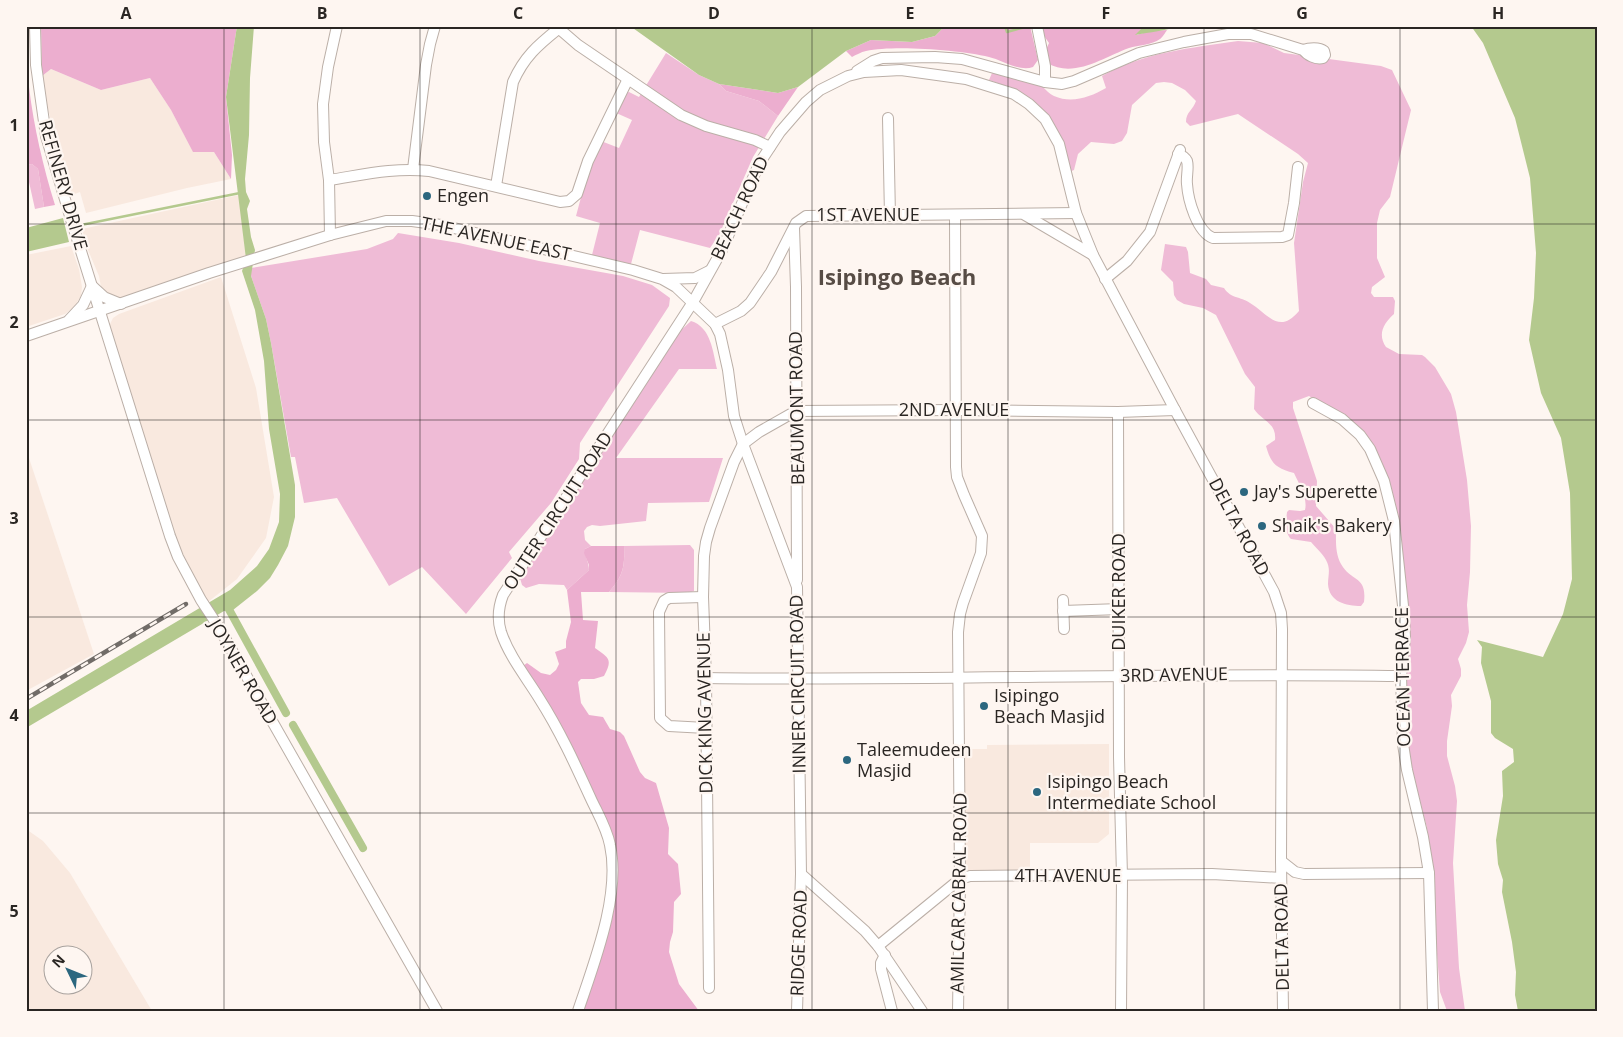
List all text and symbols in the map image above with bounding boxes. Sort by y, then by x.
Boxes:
text: A [120,2,132,24]
text: B [317,2,327,24]
text: C [513,2,523,24]
text: D [708,2,720,24]
text: E [906,2,915,24]
text: F [1102,2,1110,24]
text: G [1296,2,1308,24]
text: H [1492,2,1504,24]
text: 1 [9,114,19,136]
street label: REFINERY DRIVE [34,117,94,253]
street label: BEACH ROAD [705,152,774,263]
place label: Engen [437,183,489,207]
marker: Engen [421,190,433,202]
street label: 1ST AVENUE [816,202,920,226]
street label: THE AVENUE EAST [419,210,573,266]
district label: Isipingo Beach [818,261,976,291]
text: 2 [9,311,19,333]
street label: BEAUMONT ROAD [783,331,809,485]
street label: 2ND AVENUE [899,397,1009,421]
street label: OUTER CIRCUIT ROAD [497,427,617,594]
street label: DELTA ROAD [1204,473,1276,580]
place label: Jay's Superette [1252,479,1378,503]
marker: Jay's Superette [1238,486,1250,498]
text: 3 [9,507,19,529]
place label: Shaik's Bakery [1272,513,1393,537]
marker: Shaik's Bakery [1256,520,1268,532]
street label: DUIKER ROAD [1106,533,1130,651]
street label: INNER CIRCUIT ROAD [783,594,811,774]
street label: OCEAN TERRACE [1389,607,1415,747]
street label: JOYNER ROAD [203,613,284,729]
street label: DICK KING AVENUE [691,632,717,794]
street label: 3RD AVENUE [1120,661,1228,687]
place label: Isipingo Beach Masjid [994,683,1105,728]
marker: Isipingo Beach Masjid [978,700,990,712]
text: 4 [9,704,19,726]
place label: Taleemudeen Masjid [857,737,972,782]
marker: Taleemudeen Masjid [841,754,853,766]
place label: Isipingo Beach Intermediate School [1047,769,1216,814]
marker: Isipingo Beach Intermediate School [1031,786,1043,798]
street label: AMILCAR CABRAL ROAD [944,792,972,994]
street label: 4TH AVENUE [1015,863,1121,887]
street label: DELTA ROAD [1268,883,1294,991]
street label: RIDGE ROAD [784,889,812,997]
text: 5 [9,900,19,922]
north arrow [42,944,92,994]
text: N [47,950,69,971]

